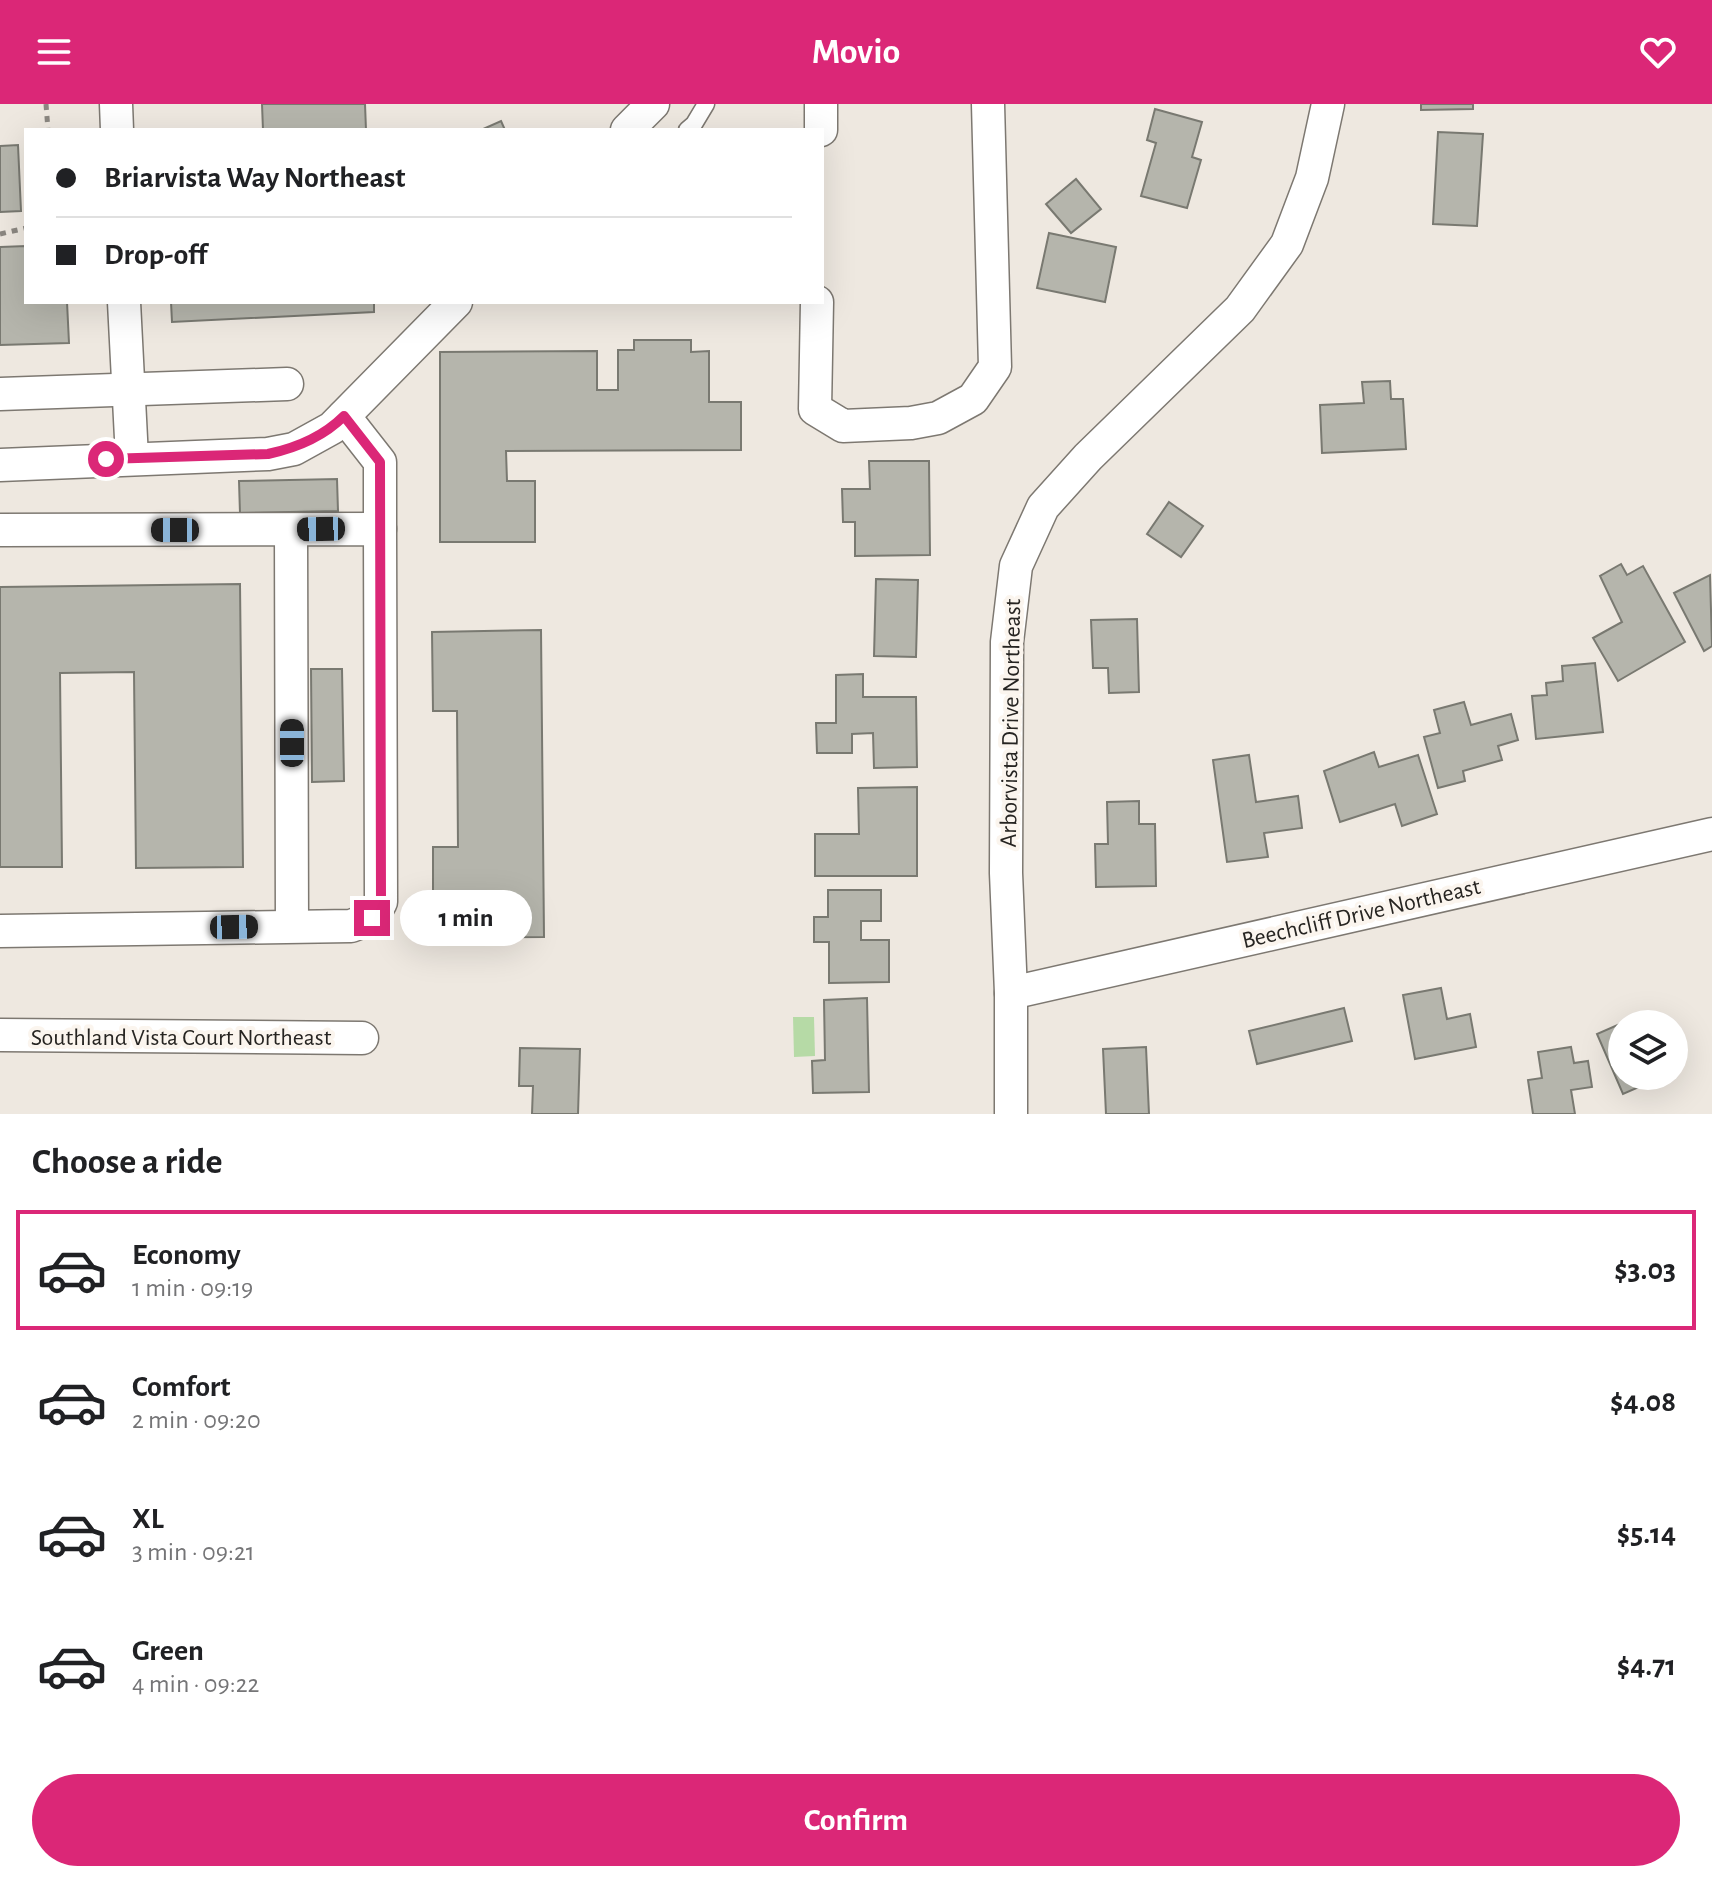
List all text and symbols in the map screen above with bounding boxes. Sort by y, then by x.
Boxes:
icon: menu [32,30,76,74]
icon: heart [1636,30,1680,74]
text: Movio [812,34,900,70]
text: Briarvista Way Northeast [104,163,406,193]
text: Drop-off [104,240,207,270]
route start [88,441,124,477]
car [297,517,345,541]
car [151,518,199,542]
street label: Arborvista Drive Northeast [997,598,1025,848]
car [280,719,304,767]
street label: Beechcliff Drive Northeast [1240,875,1483,953]
callout: 1 min [400,890,532,946]
route end [354,900,390,936]
text: 1 min [439,905,493,931]
car [210,915,258,939]
map controls [1608,1010,1688,1090]
button: layers [1608,1010,1688,1090]
street label: Southland Vista Court Northeast [31,1026,332,1050]
text: Choose a ride [32,1144,222,1180]
icon: car [36,1234,108,1306]
text: Economy [132,1240,241,1270]
text: $3.03 [1614,1255,1676,1285]
text: 1 min · 09:19 [132,1275,253,1301]
icon: car [36,1366,108,1438]
text: Comfort [132,1372,231,1402]
text: $4.08 [1610,1387,1676,1417]
text: 2 min · 09:20 [132,1407,261,1433]
icon: car [36,1498,108,1570]
text: XL [132,1504,164,1534]
text: $5.14 [1617,1519,1676,1549]
text: 3 min · 09:21 [132,1539,255,1565]
icon: car [36,1630,108,1702]
text: Green [132,1636,204,1666]
text: $4.71 [1617,1651,1676,1681]
text: 4 min · 09:22 [132,1671,259,1697]
button: Confirm [32,1774,1680,1866]

